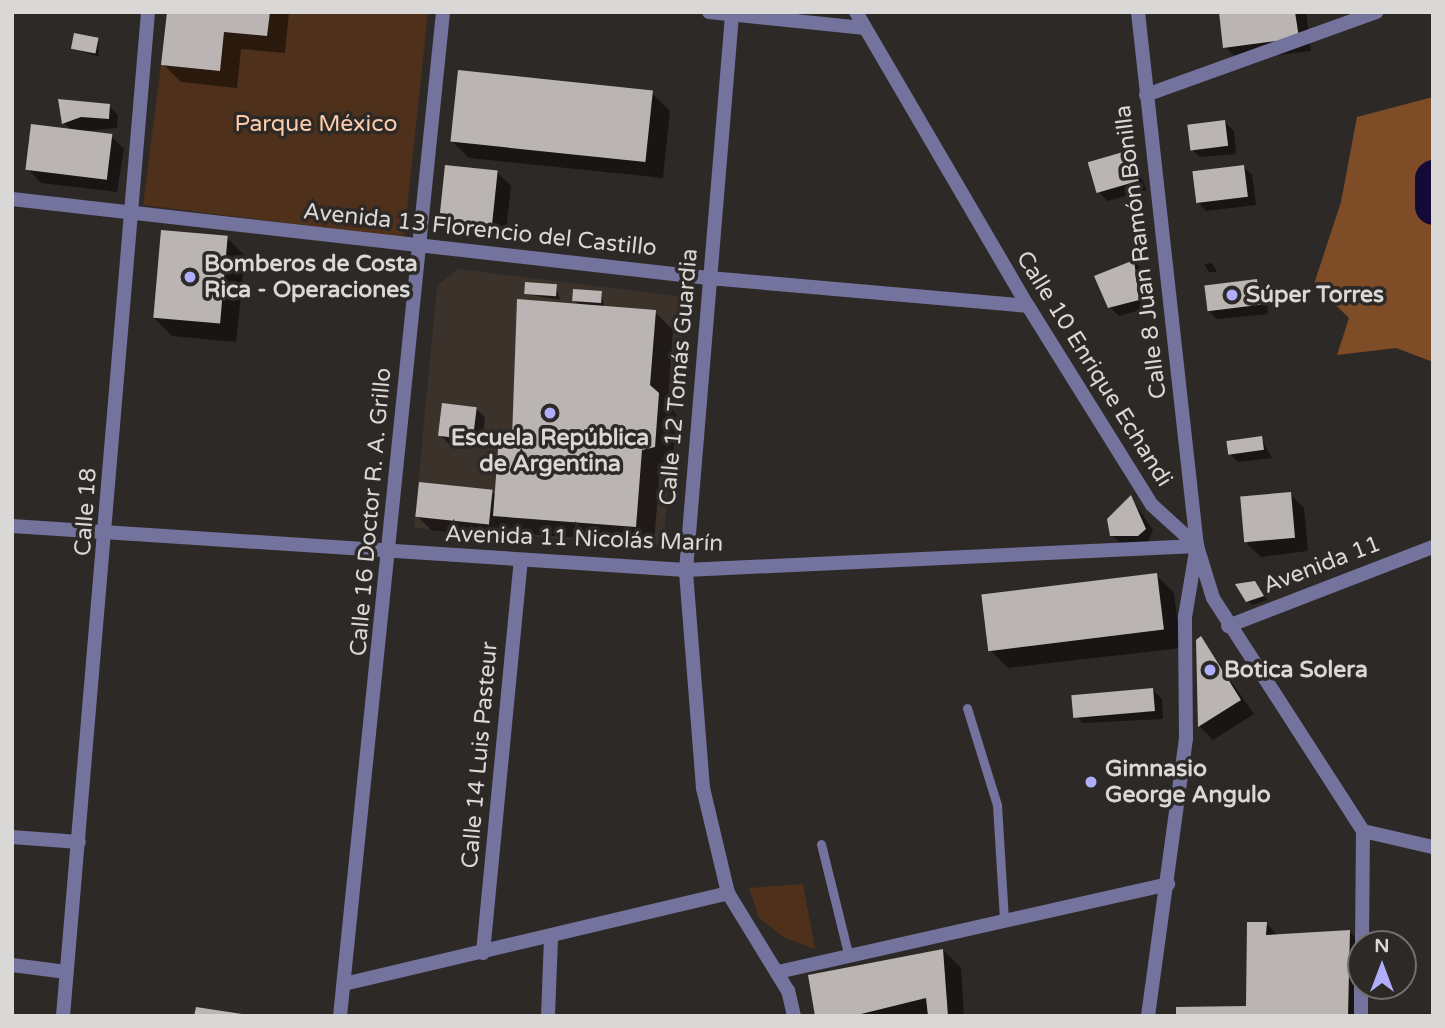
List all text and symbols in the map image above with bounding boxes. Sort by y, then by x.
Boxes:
street label: Calle 8 Juan Ramón Bonilla [1109,104,1173,400]
park label: Parque México [235,110,397,138]
street label: Avenida 13 Florencio del Castillo [302,198,658,262]
street label: Calle 10 Enrique Echandi [1010,246,1178,492]
street label: Calle 12 Tomás Guardia [654,247,704,507]
place label: Bomberos de Costa Rica - Operaciones [204,250,418,304]
marker: Bomberos de Costa Rica - Operaciones [182,269,198,285]
place label: Súper Torres [1246,281,1384,309]
marker: Súper Torres [1224,287,1240,303]
street label: Calle 16 Doctor R. A. Grillo [345,367,397,657]
marker: Escuela República de Argentina [542,405,558,421]
place label: Escuela República de Argentina [451,424,649,478]
street label: Calle 18 [69,467,103,557]
street label: Avenida 11 Nicolás Marín [444,520,724,558]
street label: Avenida 11 [1259,530,1385,600]
street label: Calle 14 Luis Pasteur [456,641,504,869]
place label: Botica Solera [1224,656,1368,684]
marker: Botica Solera [1202,662,1218,678]
place label: Gimnasio George Angulo [1105,755,1271,809]
marker: Gimnasio George Angulo [1083,774,1099,790]
north arrow [1347,930,1417,1000]
text: N [1374,935,1390,957]

